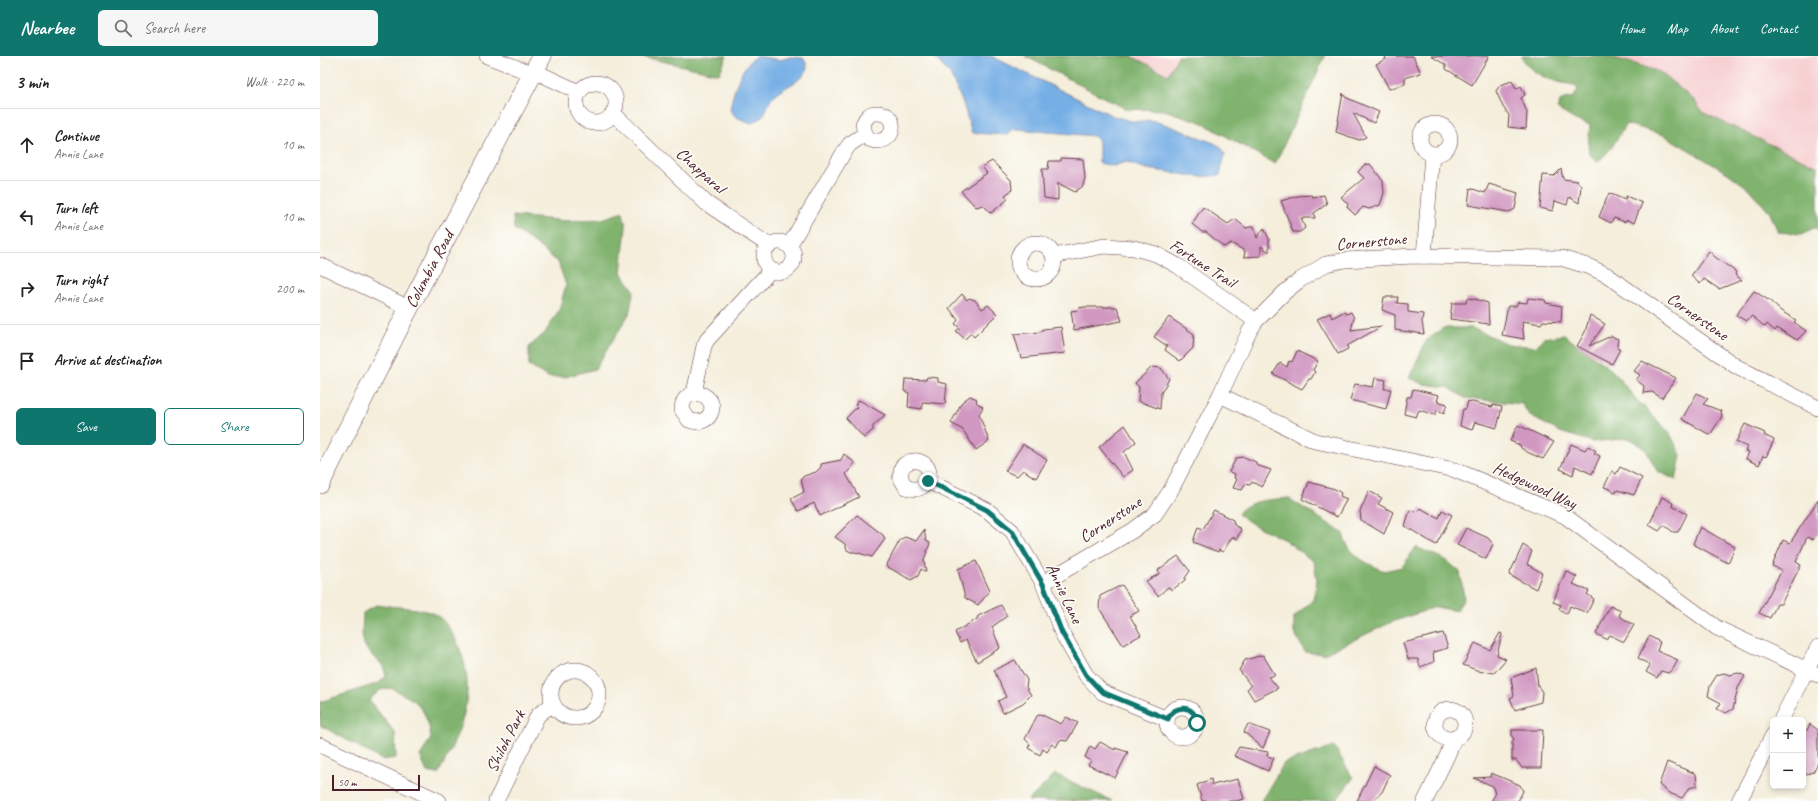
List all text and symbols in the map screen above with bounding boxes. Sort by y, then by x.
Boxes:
search box [98,10,378,46]
text: Nearbee [20,16,74,40]
icon: search [112,17,134,39]
text: Search here [144,19,205,38]
text: Home [1619,20,1645,37]
text: Map [1667,20,1688,37]
text: About [1710,20,1738,37]
text: Contact [1760,20,1798,37]
text: 3 min [16,72,49,93]
text: Walk · 220 m [245,74,304,90]
text: Continue [54,127,99,146]
icon: ahead [16,134,38,156]
text: 10 m [282,137,304,153]
street label: Chapparal [672,143,732,200]
text: Annie Lane [54,146,103,162]
text: Turn left [54,199,97,218]
icon: left [16,206,38,228]
text: 10 m [282,209,304,225]
text: Annie Lane [54,218,103,234]
street label: Columbia Road [400,225,460,311]
street label: Cornerstone [1335,228,1408,255]
street label: Fortune Trail [1166,234,1242,294]
text: Turn right [54,271,107,290]
icon: right [16,278,38,300]
text: 200 m [276,281,304,297]
street label: Cornerstone [1663,288,1734,346]
text: Annie Lane [54,290,103,306]
icon: arrive [16,350,38,372]
text: Arrive at destination [54,351,161,370]
button: Save [16,408,156,445]
button: Share [164,408,304,445]
street label: Hedgewood Way [1490,457,1581,514]
route end [919,472,937,490]
street label: Cornerstone [1075,491,1147,547]
street label: Annie Lane [1042,560,1088,628]
street label: Shiloh Park [481,705,531,776]
route start [1188,714,1206,732]
map controls [1770,717,1806,789]
button: + [1770,717,1806,753]
button: − [1770,753,1806,789]
scale bar [332,773,420,792]
text: 50 m [338,775,357,789]

